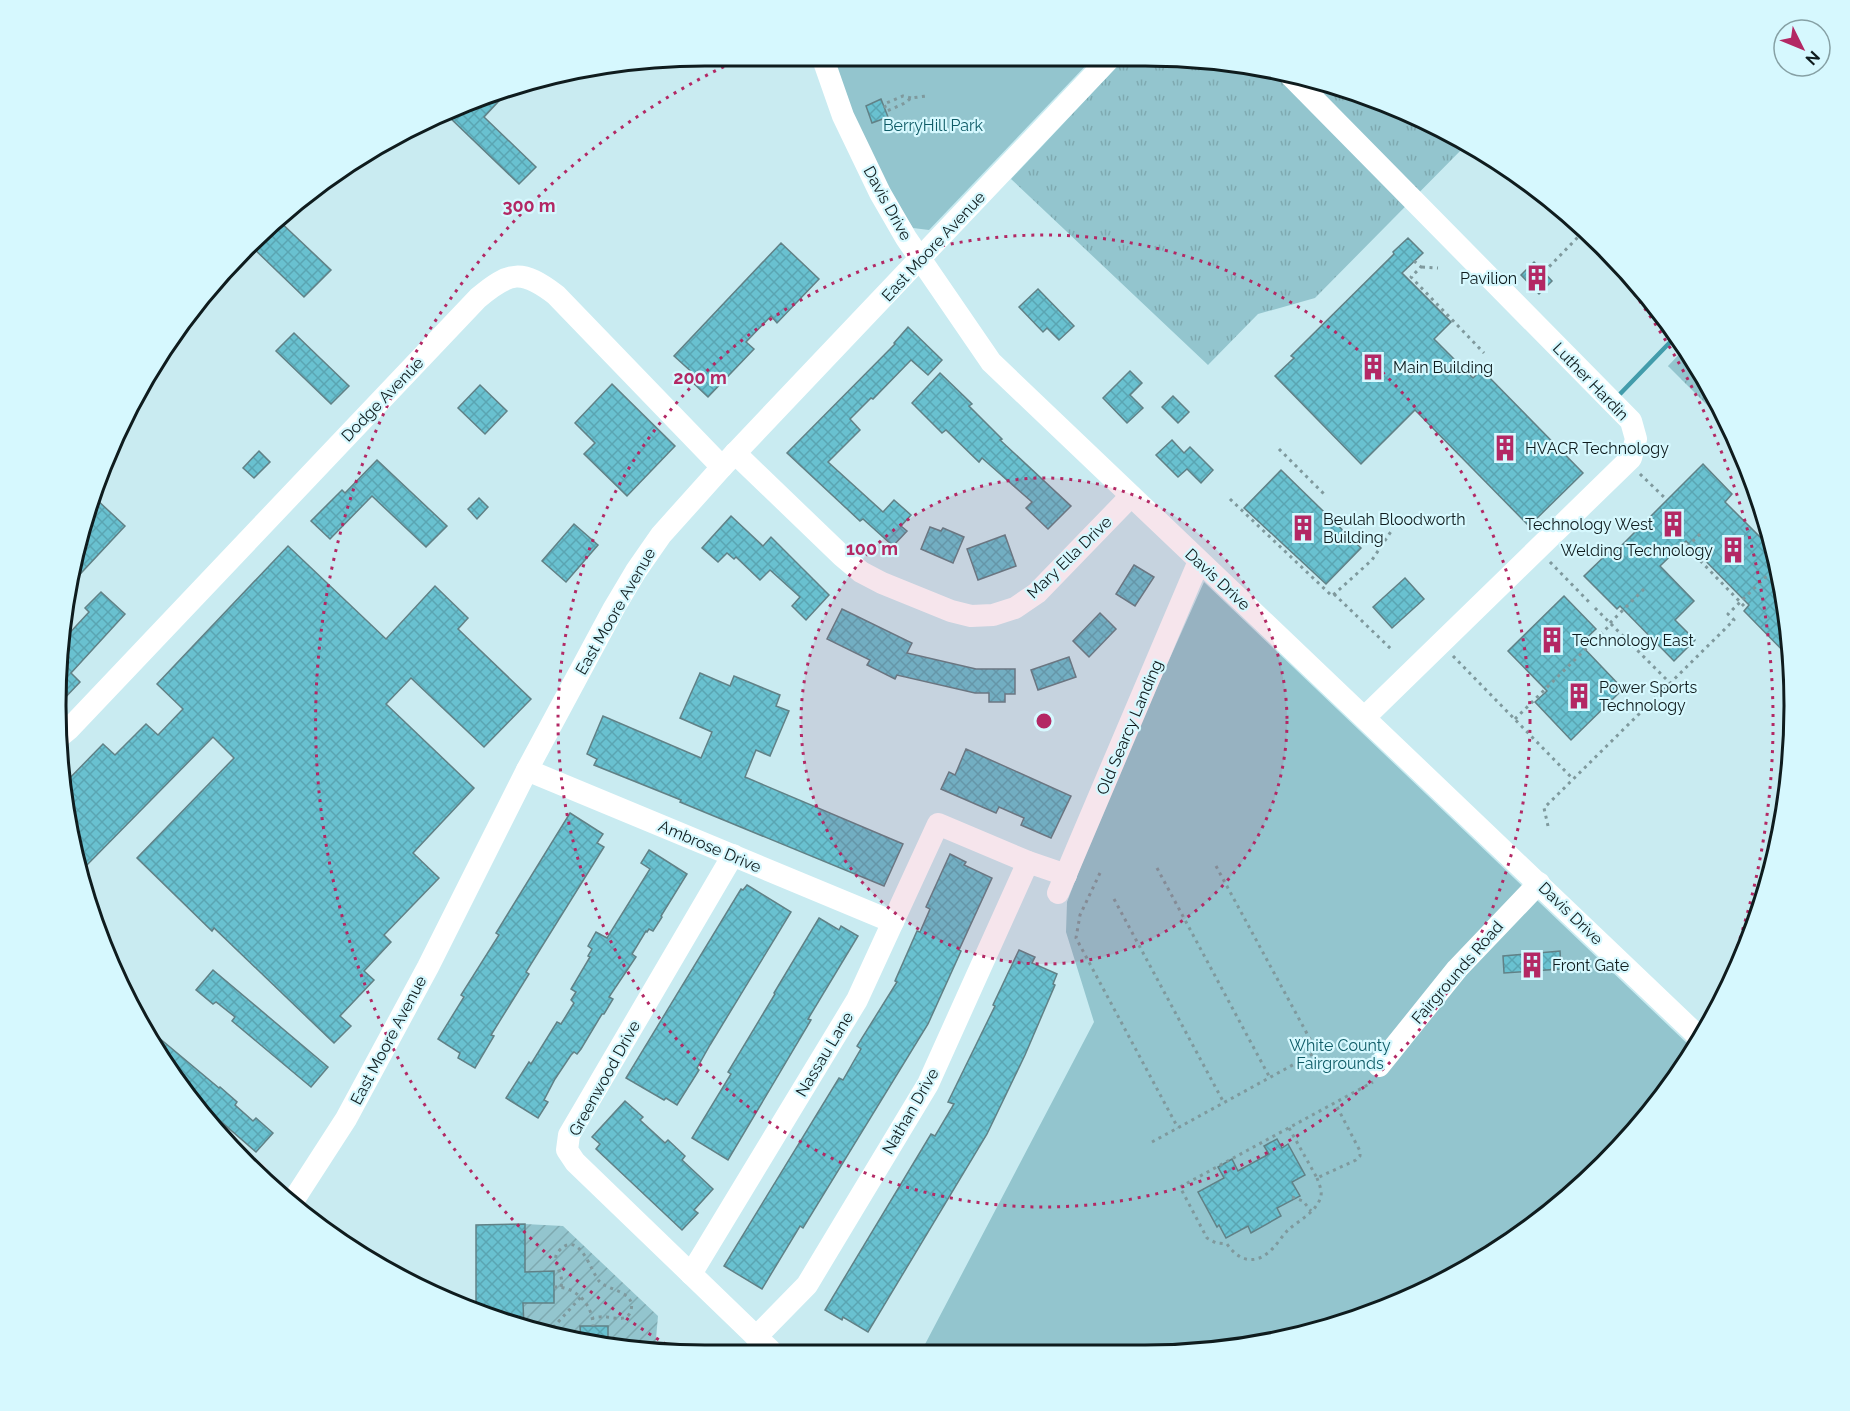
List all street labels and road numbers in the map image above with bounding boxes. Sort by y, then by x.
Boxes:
street label: Davis Drive [859,163,916,244]
street label: East Moore Avenue [878,188,989,305]
street label: Luther Hardin [1549,338,1632,424]
street label: Dodge Avenue [337,353,427,445]
street label: Mary Ella Drive [1023,512,1116,602]
street label: East Moore Avenue [571,545,659,678]
street label: Davis Drive [1181,545,1254,614]
street label: Old Searcy Landing [1092,657,1166,797]
street label: Ambrose Drive [656,816,764,877]
street label: Davis Drive [1535,878,1607,949]
street label: Fairgrounds Road [1408,917,1507,1028]
street label: East Moore Avenue [346,973,430,1108]
street label: Nassau Lane [792,1008,857,1100]
street label: Greenwood Drive [565,1017,644,1139]
street label: Nathan Drive [878,1065,943,1158]

